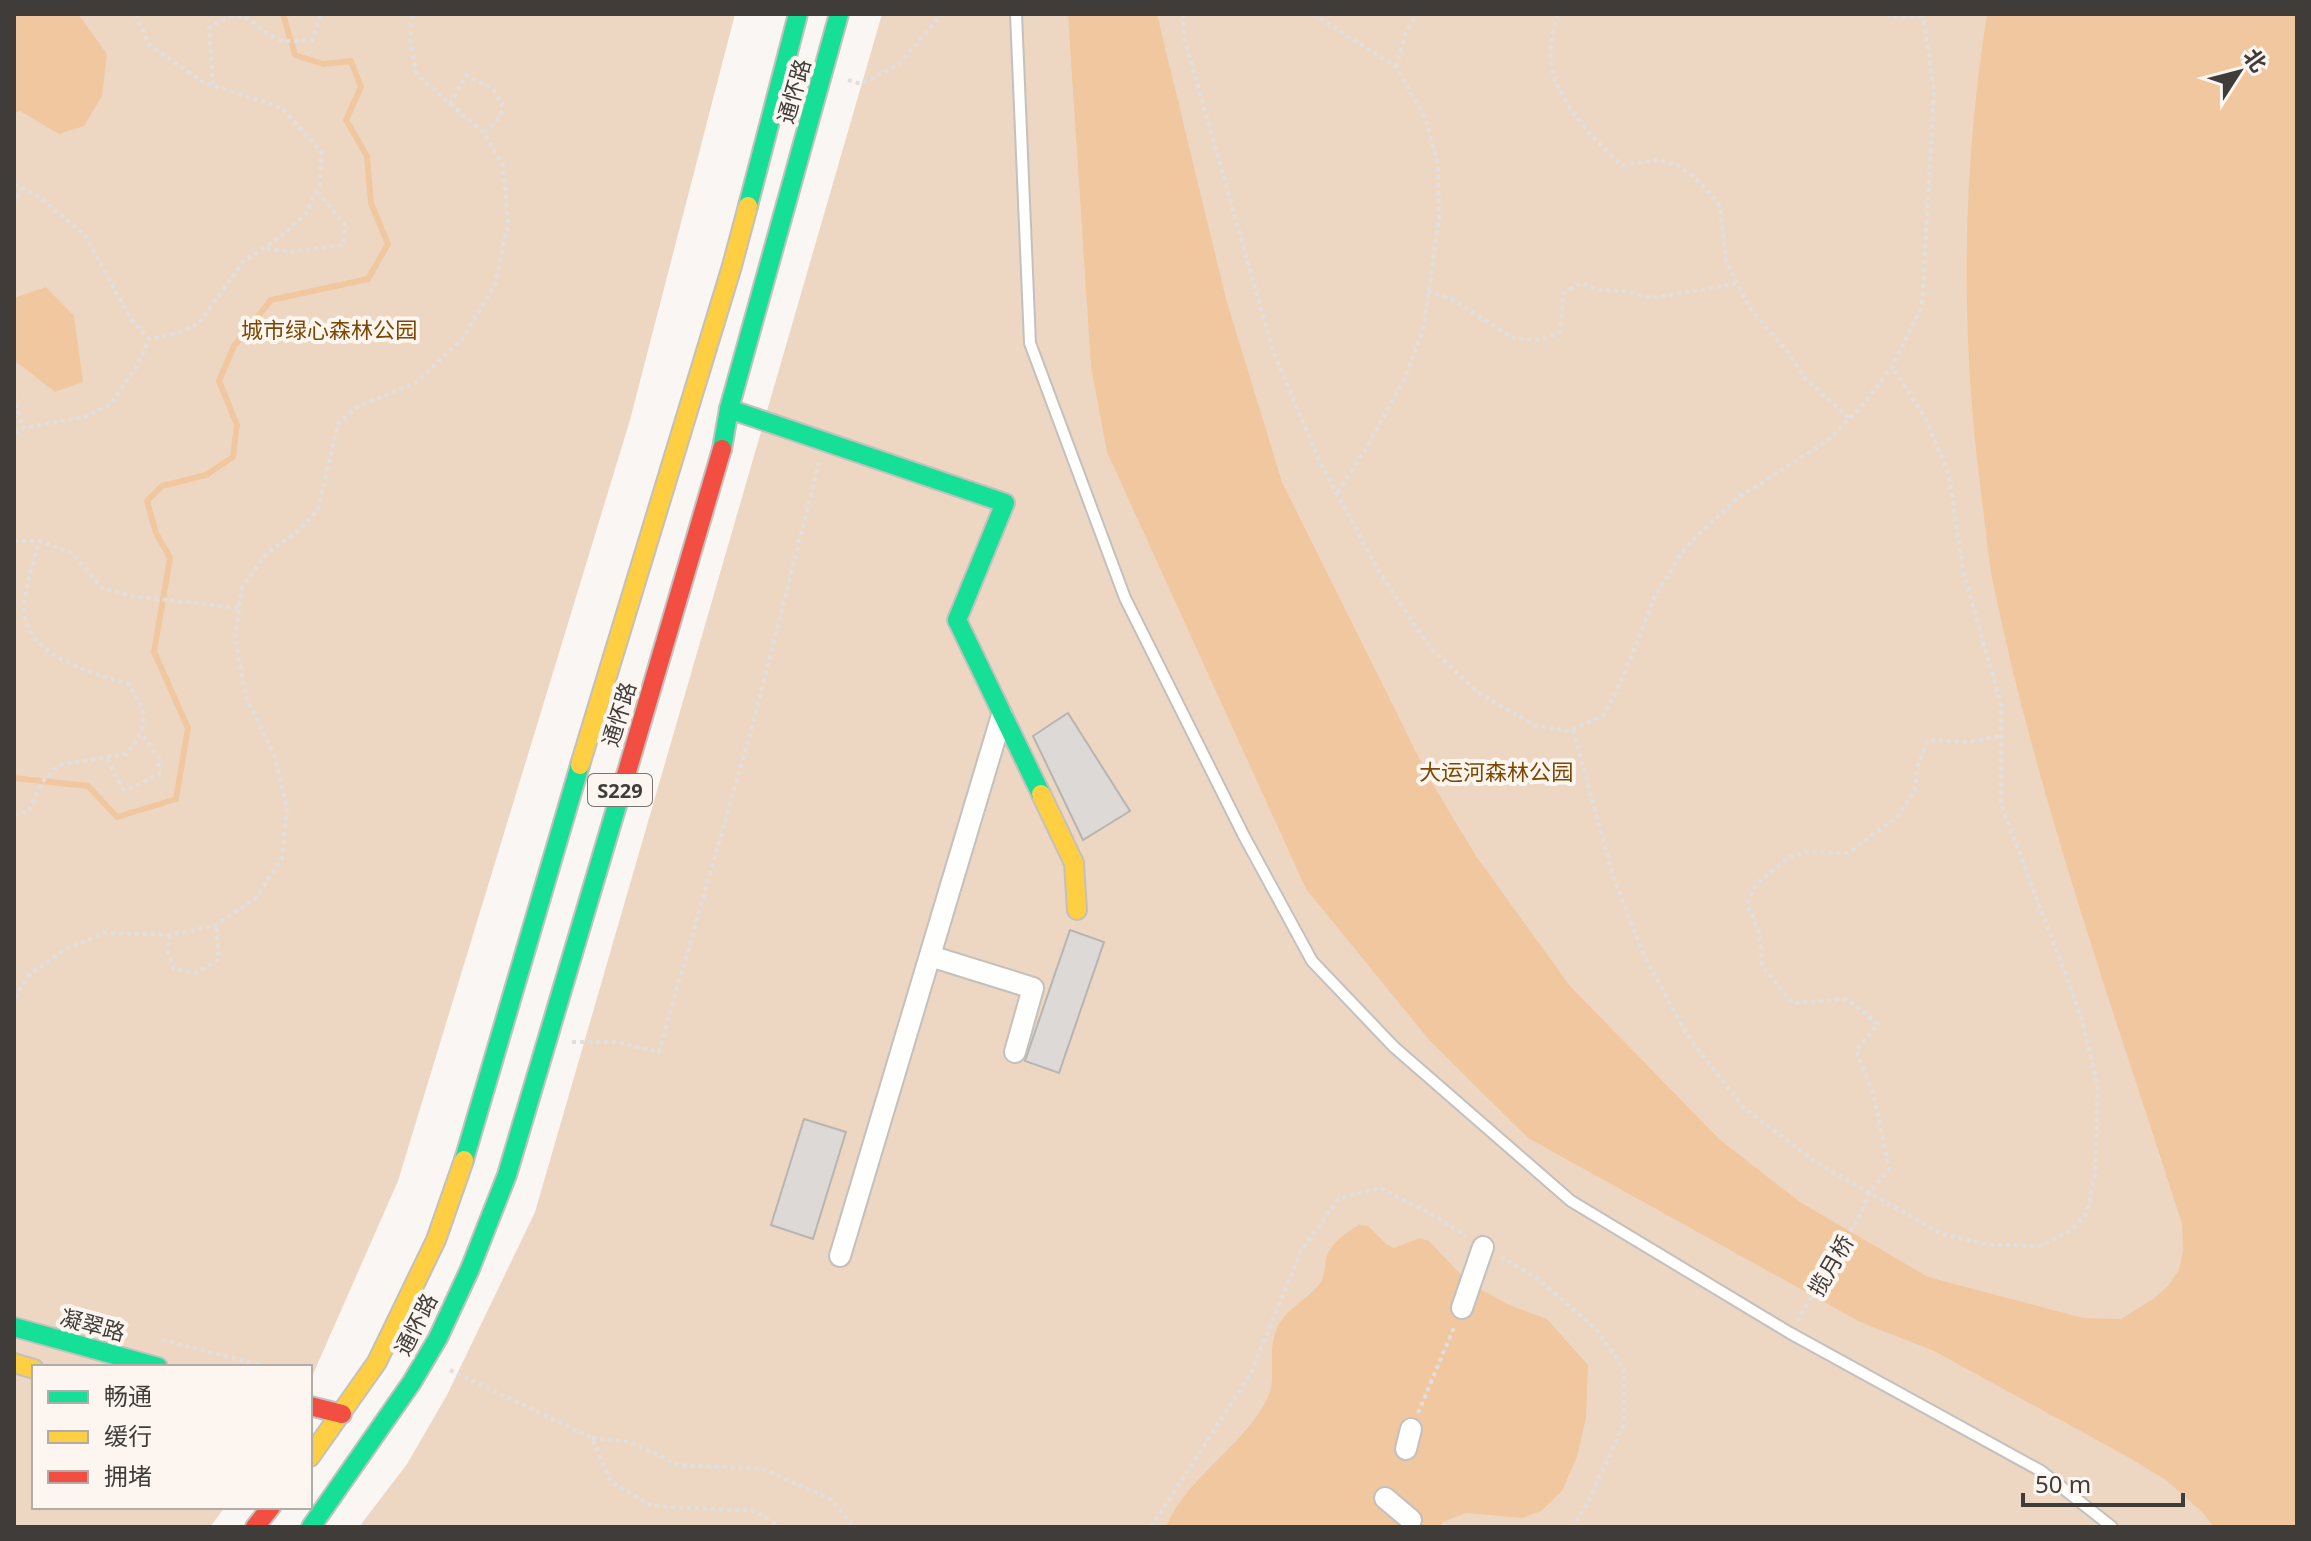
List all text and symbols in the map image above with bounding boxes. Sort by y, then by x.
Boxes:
north arrow [2199,32,2279,112]
text: 北 [2237,42,2275,77]
street label: 通怀路 [769,55,817,127]
park label: 城市绿心森林公园 [241,314,417,344]
street label: 通怀路 [594,678,642,750]
park label: 大运河森林公园 [1419,756,1573,786]
road number: S229 [588,774,652,806]
street label: 揽月桥 [1801,1229,1859,1301]
street label: 通怀路 [387,1288,443,1360]
street label: 凝翠路 [57,1301,129,1347]
legend [32,1365,312,1509]
text: 畅通 [104,1379,152,1412]
text: 缓行 [104,1419,152,1452]
scale bar [2023,1457,2183,1507]
text: 拥堵 [104,1459,152,1492]
text: 50 m [2035,1467,2091,1500]

